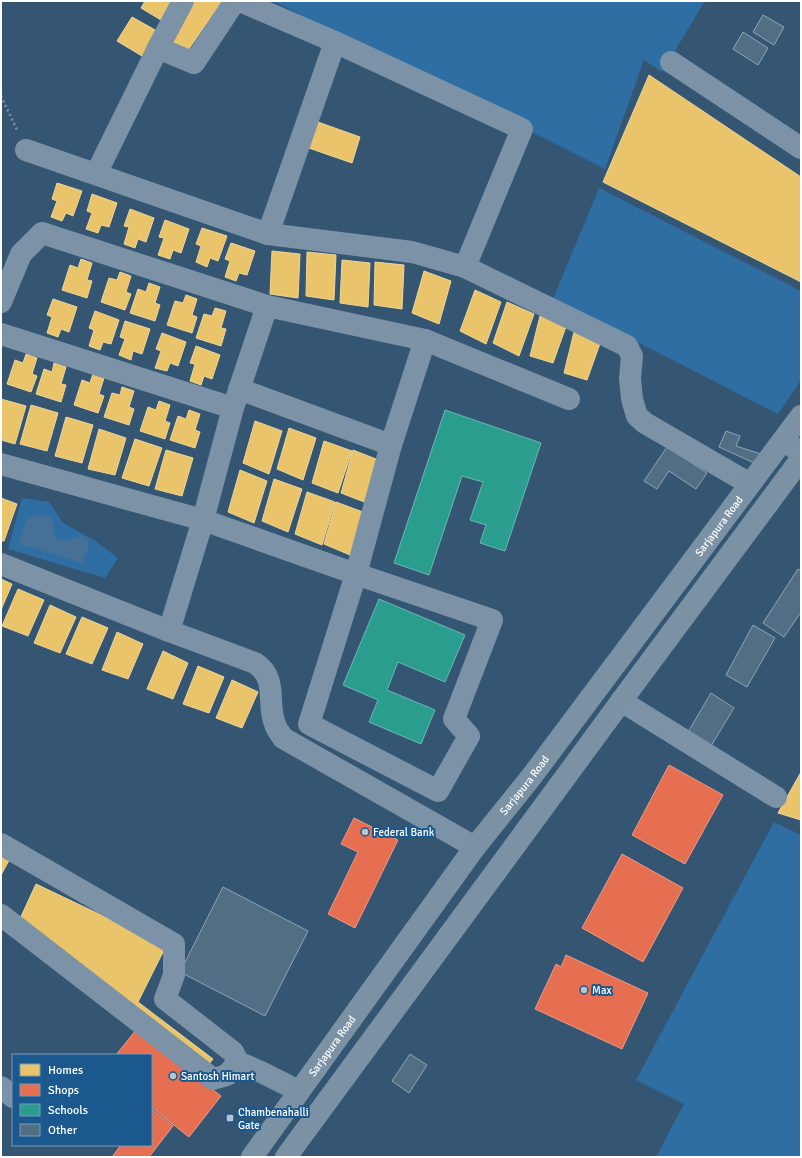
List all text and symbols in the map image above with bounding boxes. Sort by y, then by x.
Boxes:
street label: Sarjapura Road [692,493,746,559]
street label: Sarjapura Road [497,753,552,817]
place label: Federal Bank [373,826,435,839]
marker: Federal Bank [360,827,370,837]
place label: Max [592,984,612,997]
marker: Max [579,985,589,995]
street label: Sarjapura Road [306,1013,358,1079]
legend [12,1054,152,1146]
text: Homes [48,1063,83,1078]
place label: Santosh Himart [181,1070,254,1083]
marker: Santosh Himart [168,1071,178,1081]
text: Shops [48,1083,79,1098]
text: Schools [48,1103,88,1118]
place label: Chambenahalli Gate [238,1106,309,1132]
marker: Chambenahalli Gate [225,1113,235,1123]
text: Other [48,1123,78,1138]

